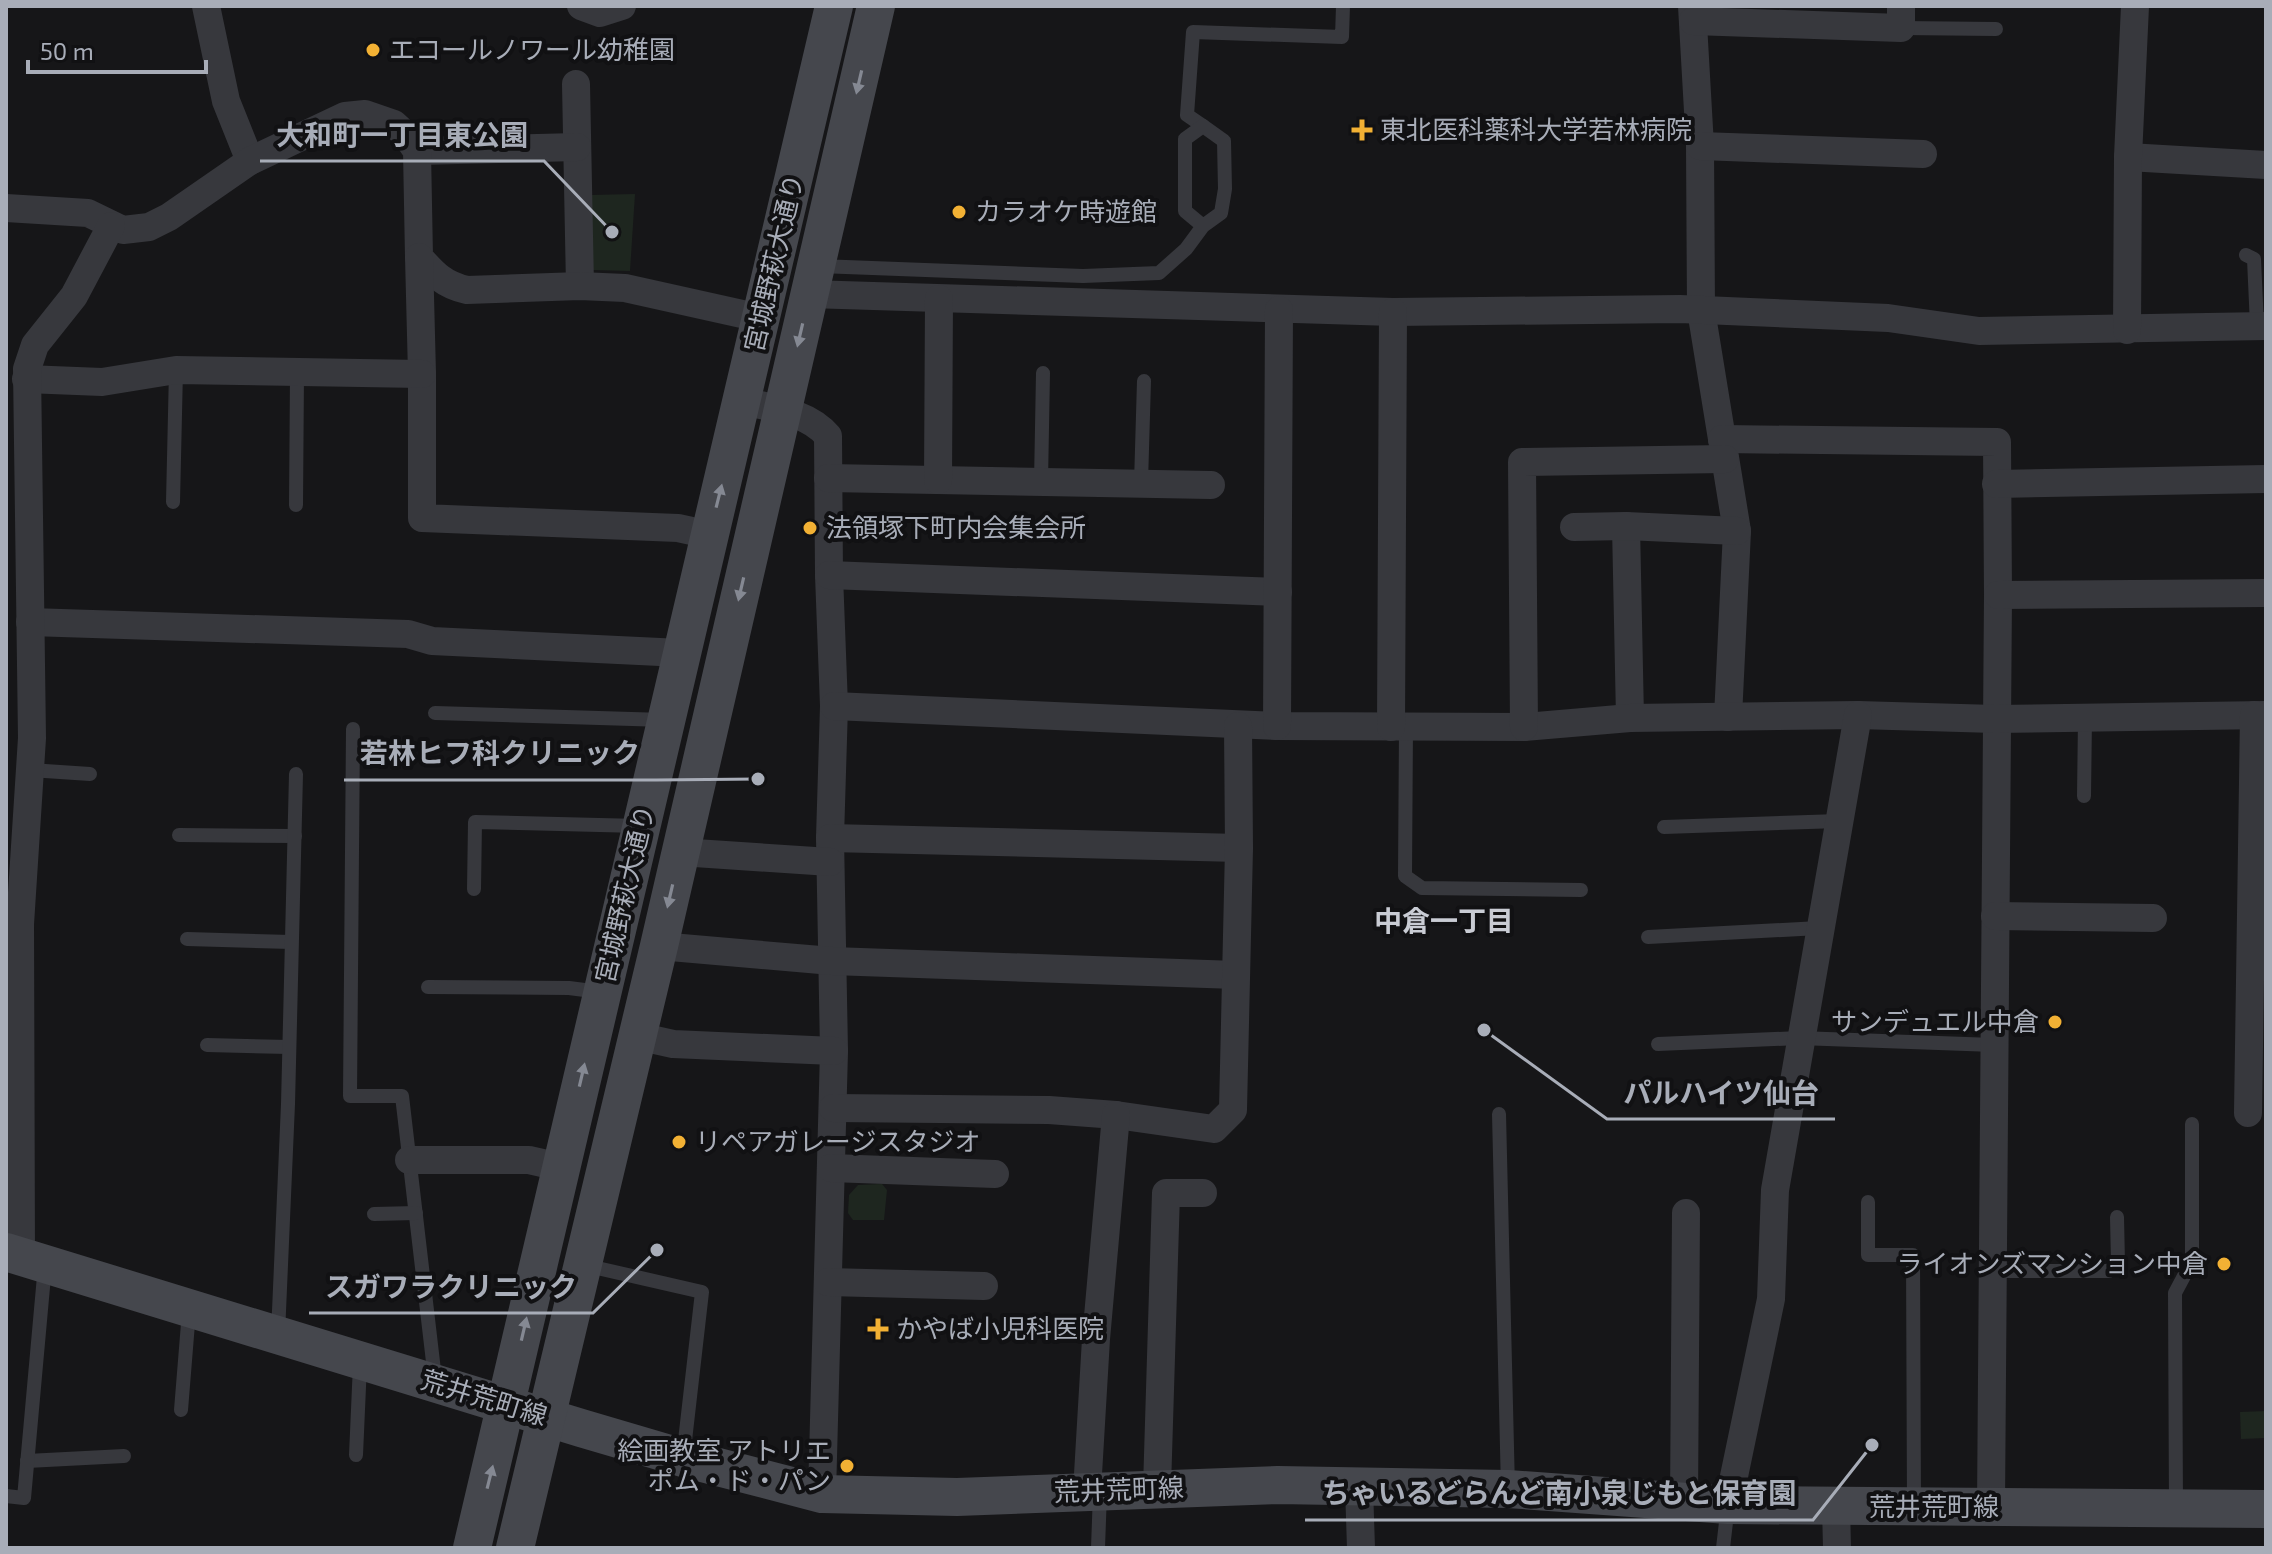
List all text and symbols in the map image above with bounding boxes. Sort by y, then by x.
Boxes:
scale bar [28,24,206,74]
place label: エコールノワール幼稚園 [389,33,675,64]
text: 50 m [40,36,94,65]
marker: エコールノワール幼稚園 [364,41,382,59]
one-way arrow [852,70,864,95]
callout: 大和町一丁目東公園 [260,109,544,161]
place label: 東北医科薬科大学若林病院 [1380,113,1692,144]
text: 大和町一丁目東公園 [276,117,528,151]
marker: 東北医科薬科大学若林病院 [1351,119,1373,141]
street label: 宮城野萩大通り [737,171,808,355]
place label: カラオケ時遊館 [975,195,1157,226]
marker: カラオケ時遊館 [950,203,968,221]
one-way arrow [793,323,806,348]
one-way arrow [714,483,726,508]
place label: 法領塚下町内会集会所 [826,511,1086,542]
marker: 法領塚下町内会集会所 [801,519,819,537]
one-way arrow [734,576,747,601]
callout: 若林ヒフ科クリニック [344,728,656,780]
text: 若林ヒフ科クリニック [360,735,640,769]
street label: 宮城野萩大通り [588,802,659,986]
one-way arrow [663,884,676,909]
district label: 中倉一丁目 [1374,903,1514,937]
place label: サンデュエル中倉 [1831,1005,2039,1036]
marker: サンデュエル中倉 [2046,1013,2064,1031]
one-way arrow [576,1063,589,1088]
callout: パルハイツ仙台 [1607,1067,1835,1119]
text: パルハイツ仙台 [1623,1075,1819,1109]
place label: リペアガレージスタジオ [695,1125,980,1156]
marker: リペアガレージスタジオ [670,1133,688,1151]
place label: ライオンズマンション中倉 [1897,1247,2208,1278]
marker: ライオンズマンション中倉 [2215,1255,2233,1273]
callout: スガワラクリニック [309,1261,593,1313]
text: スガワラクリニック [325,1269,577,1303]
place label: かやば小児科医院 [896,1312,1104,1343]
one-way arrow [518,1316,530,1341]
marker: かやば小児科医院 [867,1318,889,1340]
street label: 荒井荒町線 [418,1363,551,1430]
place label: 絵画教室 アトリエ ポム・ド・パン [617,1434,831,1495]
marker: 絵画教室 アトリエ ポム・ド・パン [838,1457,856,1475]
one-way arrow [484,1464,496,1489]
callout: ちゃいるどらんど南小泉じもと保育園 [1305,1468,1813,1520]
street label: 荒井荒町線 [1053,1471,1184,1506]
text: ちゃいるどらんど南小泉じもと保育園 [1322,1475,1796,1509]
street label: 荒井荒町線 [1869,1490,1999,1521]

